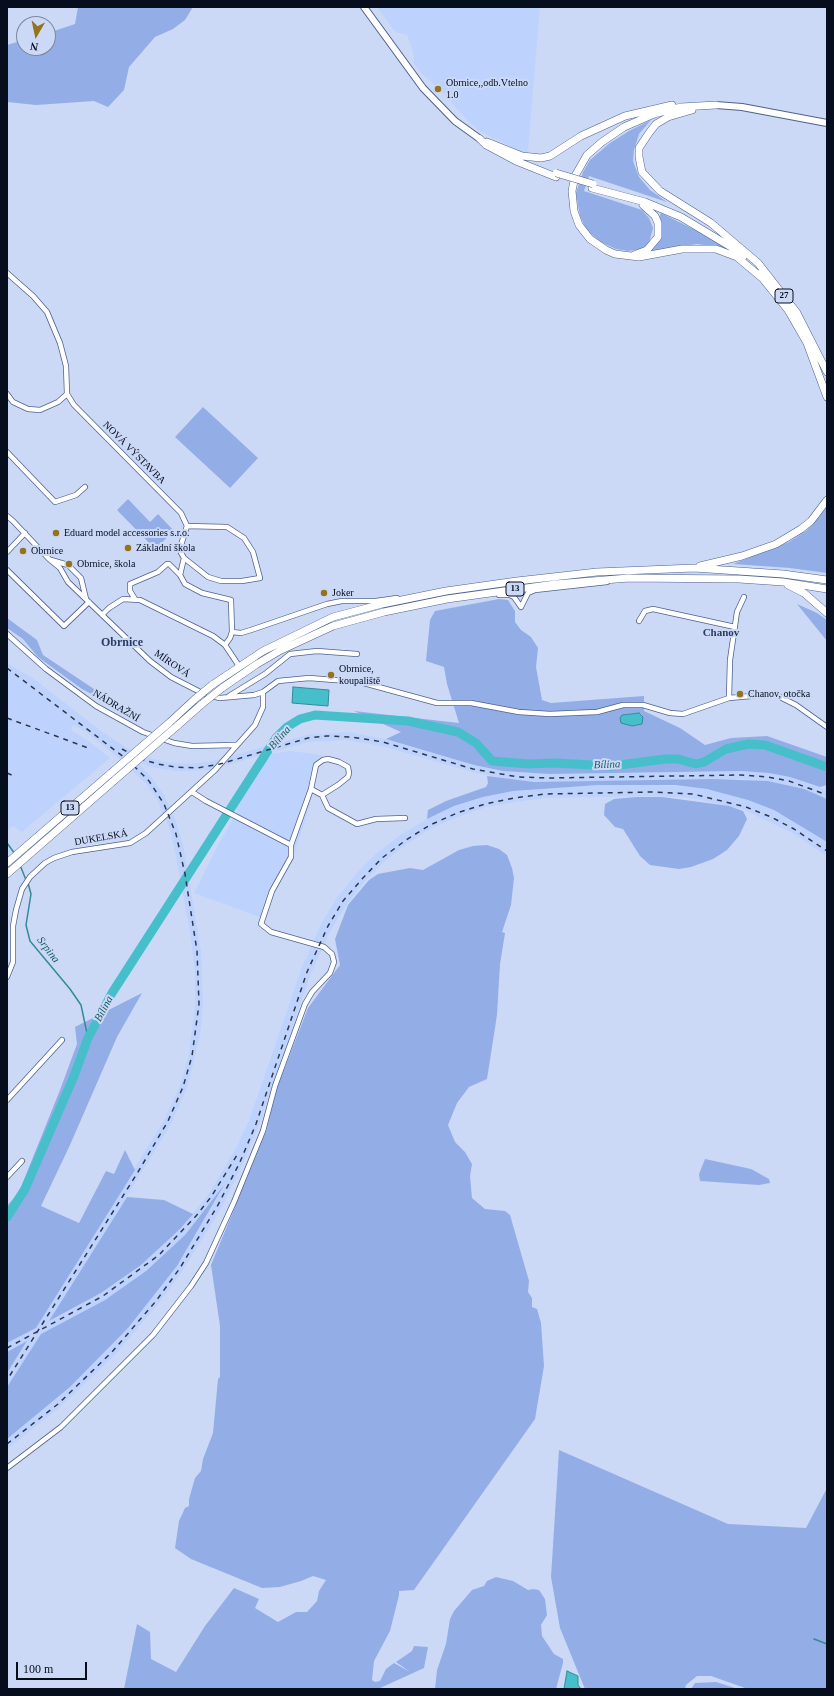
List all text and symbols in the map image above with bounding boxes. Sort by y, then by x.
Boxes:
north arrow [16,16,56,56]
text: N [29,40,39,53]
place label: Obrnice,,odb.Vtelno 1.0 [446,77,528,100]
marker: Obrnice,,odb.Vtelno 1.0 [433,84,443,94]
road number: 27 [775,289,793,303]
street label: NOVÁ VÝSTAVBA [100,419,168,487]
place label: Eduard model accessories s.r.o. [64,527,190,539]
marker: Eduard model accessories s.r.o. [51,528,61,538]
place label: Základní škola [136,542,195,554]
marker: Základní škola [123,543,133,553]
place label: Obrnice [31,545,63,557]
marker: Obrnice [18,546,28,556]
place label: Obrnice, škola [77,558,135,570]
marker: Obrnice, škola [64,559,74,569]
road number: 13 [506,582,524,596]
place label: Joker [332,587,354,599]
marker: Joker [319,588,329,598]
district label: Chanov [703,626,739,640]
district label: Obrnice [101,636,143,650]
street label: MÍROVÁ [152,648,192,680]
place label: Obrnice, koupaliště [339,663,380,686]
marker: Obrnice, koupaliště [326,670,336,680]
street label: NÁDRAŽNÍ [91,687,141,725]
place label: Chanov, otočka [748,688,810,700]
marker: Chanov, otočka [735,689,745,699]
water label: Bílina [266,724,294,752]
water label: Bílina [593,758,621,772]
road number: 13 [61,801,79,815]
street label: DUKELSKÁ [73,827,129,849]
water label: Srpina [34,934,62,966]
water label: Bílina [92,994,116,1024]
scale bar [18,1654,89,1680]
text: 100 m [23,1662,53,1676]

